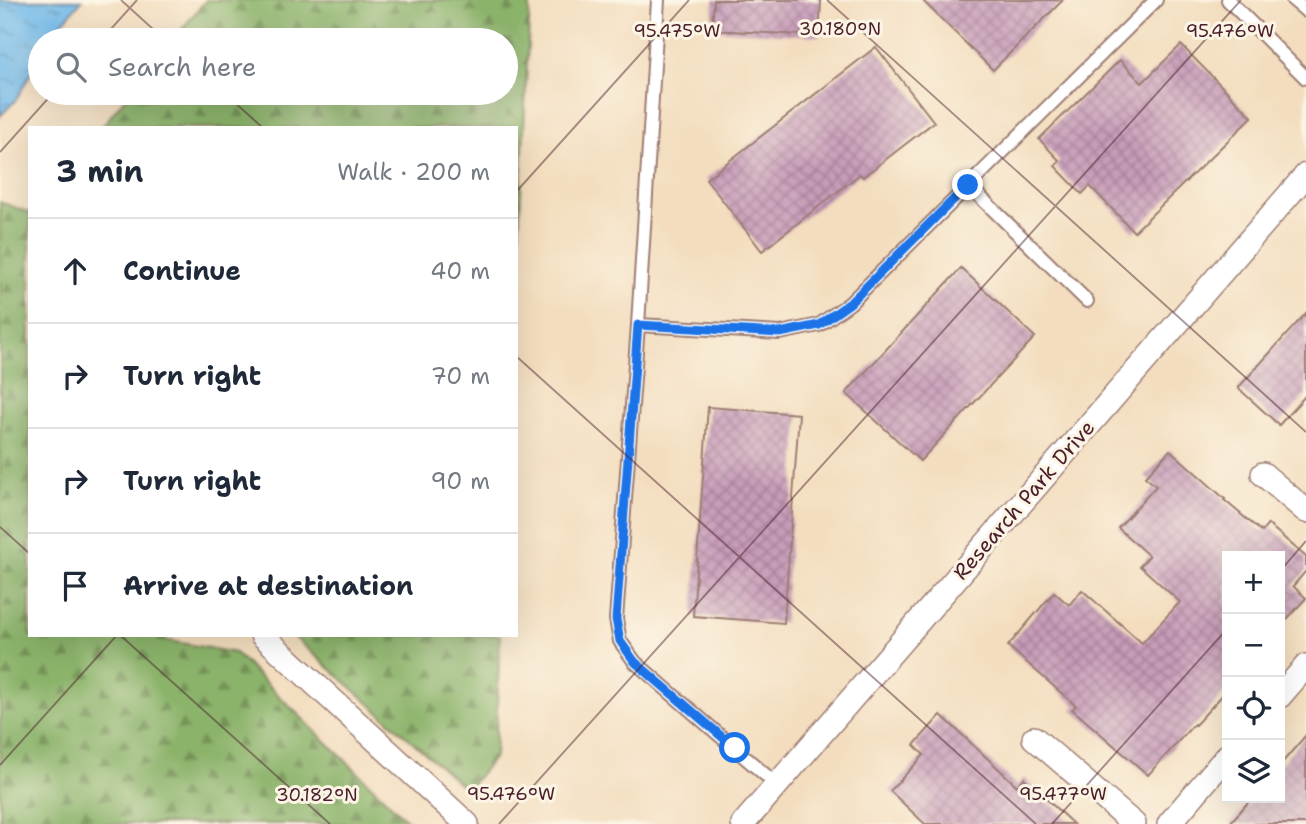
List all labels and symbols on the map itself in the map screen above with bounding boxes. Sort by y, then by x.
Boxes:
text: 30.180°N [799,17,881,41]
text: 95.475°W [634,19,721,43]
text: 95.476°W [1186,19,1274,43]
route end [952,169,983,200]
street label: Research Park Drive [947,414,1101,586]
route start [719,732,750,763]
text: 95.476°W [467,782,555,806]
text: 95.477°W [1019,782,1107,806]
text: 30.182°N [276,783,358,807]

